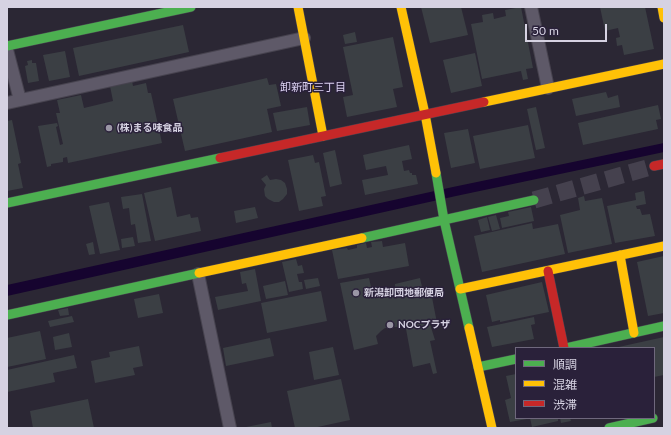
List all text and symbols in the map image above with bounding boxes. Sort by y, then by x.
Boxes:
scale bar [527,16,609,42]
text: 50 m [532,23,559,38]
district label: 卸新町三丁目 [280,80,346,94]
place label: (株)まる味食品 [117,122,182,134]
marker: (株)まる味食品 [104,123,114,133]
place label: 新潟卸団地郵便局 [364,287,444,299]
marker: 新潟卸団地郵便局 [351,288,361,298]
place label: NOCプラザ [398,319,450,331]
marker: NOCプラザ [385,320,395,330]
legend [515,347,655,419]
text: 順調 [553,357,577,372]
text: 混雑 [553,377,577,392]
text: 渋滞 [553,397,577,412]

